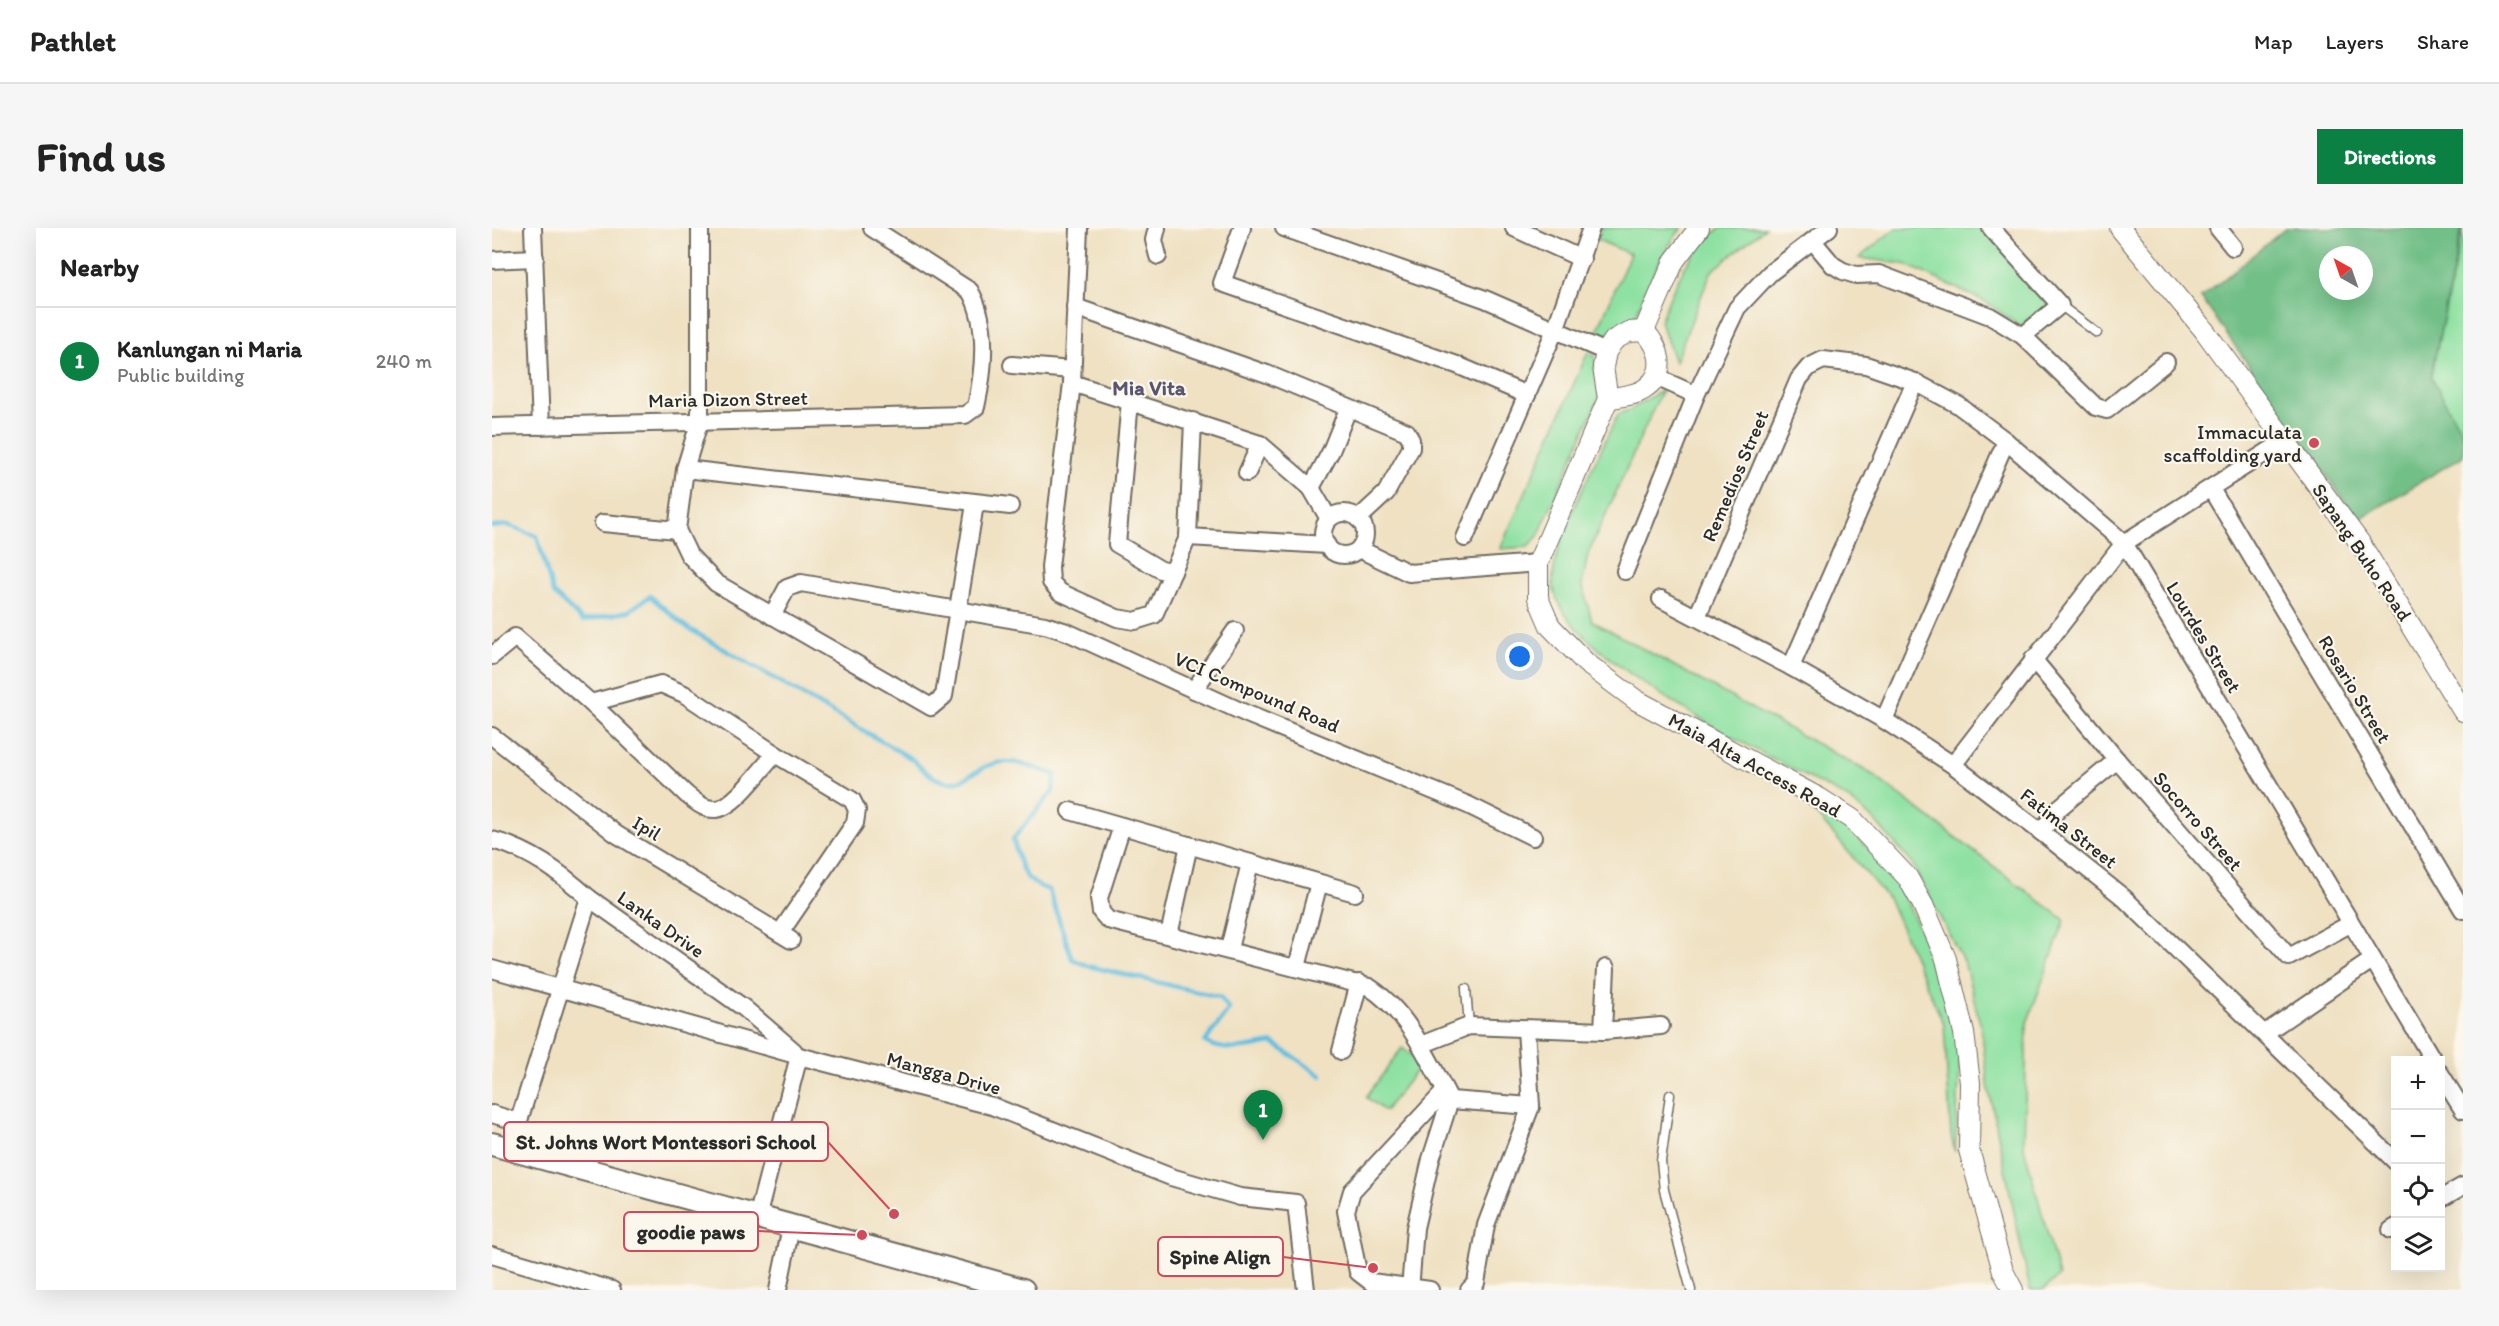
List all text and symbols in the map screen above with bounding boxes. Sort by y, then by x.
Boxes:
text: Pathlet [30,24,116,58]
text: Map [2254,29,2293,54]
text: Layers [2326,29,2384,54]
text: Share [2417,29,2469,54]
button: Directions [2317,129,2463,184]
text: Find us [36,131,166,182]
north arrow [2319,246,2373,300]
text: Nearby [60,251,139,283]
text: Kanlungan ni Maria [117,336,302,363]
text: 1 [75,349,84,373]
text: 240 m [376,349,432,373]
text: Public building [117,363,244,387]
district label: Mia Vita [1112,375,1187,400]
street label: Maria Dizon Street [648,386,808,412]
street label: Remedios Street [1697,407,1773,545]
place label: Immaculata scaffolding yard [2164,420,2303,467]
marker: Immaculata scaffolding yard [2307,436,2321,450]
street label: Sapang Buho Road [2307,479,2417,626]
street label: Lourdes Street [2161,577,2247,697]
street label: Rosario Street [2313,631,2397,748]
your location [1505,642,1534,671]
street label: VCI Compound Road [1171,646,1344,738]
street label: Maia Alta Access Road [1664,707,1846,823]
street label: Socorro Street [2148,766,2248,876]
street label: Fatima Street [2016,783,2123,874]
street label: Ipil [628,810,666,846]
street label: Lanka Drive [613,885,709,963]
street label: Mangga Drive [884,1046,1004,1100]
map controls [2391,1056,2445,1272]
button: + [2391,1056,2445,1110]
pin: 1 [1244,1090,1282,1140]
button: − [2391,1110,2445,1164]
callout: St. Johns Wort Montessori School [504,1122,828,1161]
text: St. Johns Wort Montessori School [516,1129,817,1154]
button: locate [2391,1164,2445,1218]
callout: goodie paws [624,1212,758,1251]
button: layers [2391,1218,2445,1272]
text: goodie paws [637,1219,745,1245]
callout: Spine Align [1158,1237,1283,1276]
text: Spine Align [1170,1244,1271,1270]

